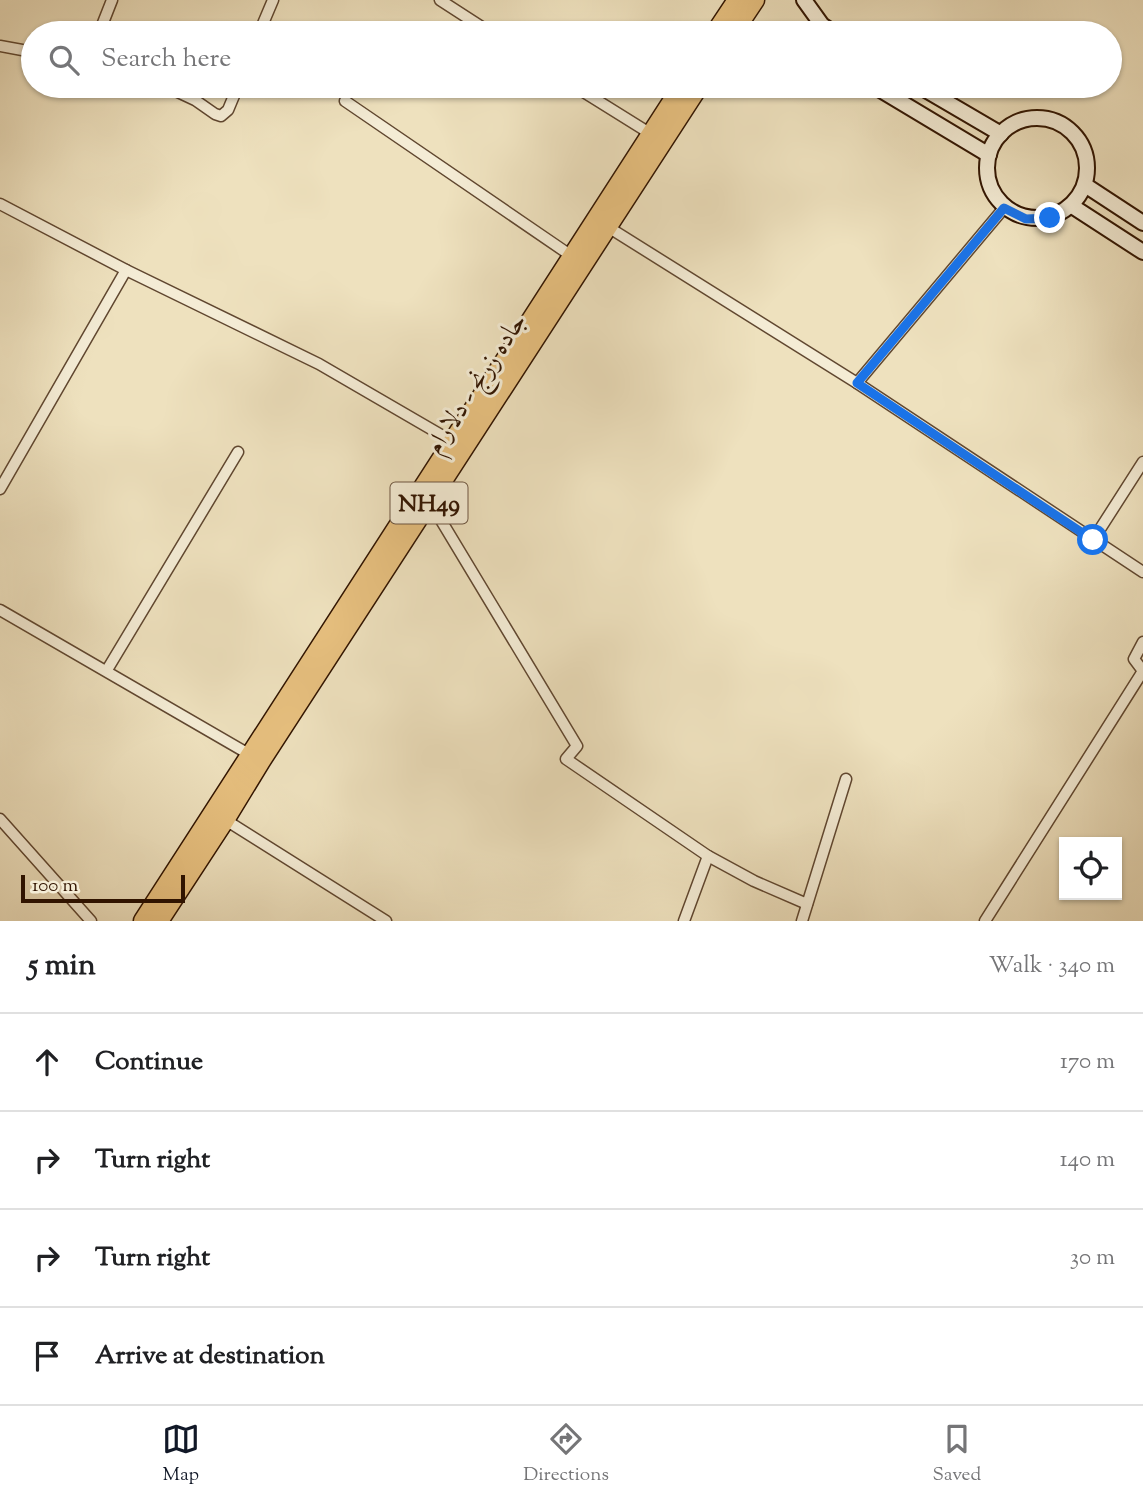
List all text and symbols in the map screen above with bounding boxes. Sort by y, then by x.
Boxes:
search box [21,21,1122,98]
icon: search [45,41,83,79]
text: Search here [101,41,231,78]
route end [1034,202,1065,233]
street label: جاده زرنج - دلارام [417,306,538,464]
road number: NH49 [390,482,467,524]
route start [1077,524,1108,555]
map controls [1059,837,1122,900]
button: locate [1059,837,1122,900]
scale bar [21,872,186,904]
text: 100 m [32,873,78,900]
text: 5 min [28,945,96,988]
text: Walk · 340 m [989,950,1115,983]
icon: ahead [28,1043,66,1081]
text: Continue [95,1044,203,1081]
text: 170 m [1060,1046,1115,1079]
icon: right [28,1141,66,1179]
text: Turn right [95,1142,210,1179]
text: 140 m [1060,1144,1115,1177]
icon: right [28,1239,66,1277]
text: Turn right [95,1240,210,1277]
text: 30 m [1070,1242,1115,1275]
icon: arrive [28,1337,66,1375]
text: Arrive at destination [95,1338,325,1375]
tab: Map [162,1420,200,1489]
tab: Directions [523,1420,609,1489]
tab: Saved [932,1420,981,1489]

